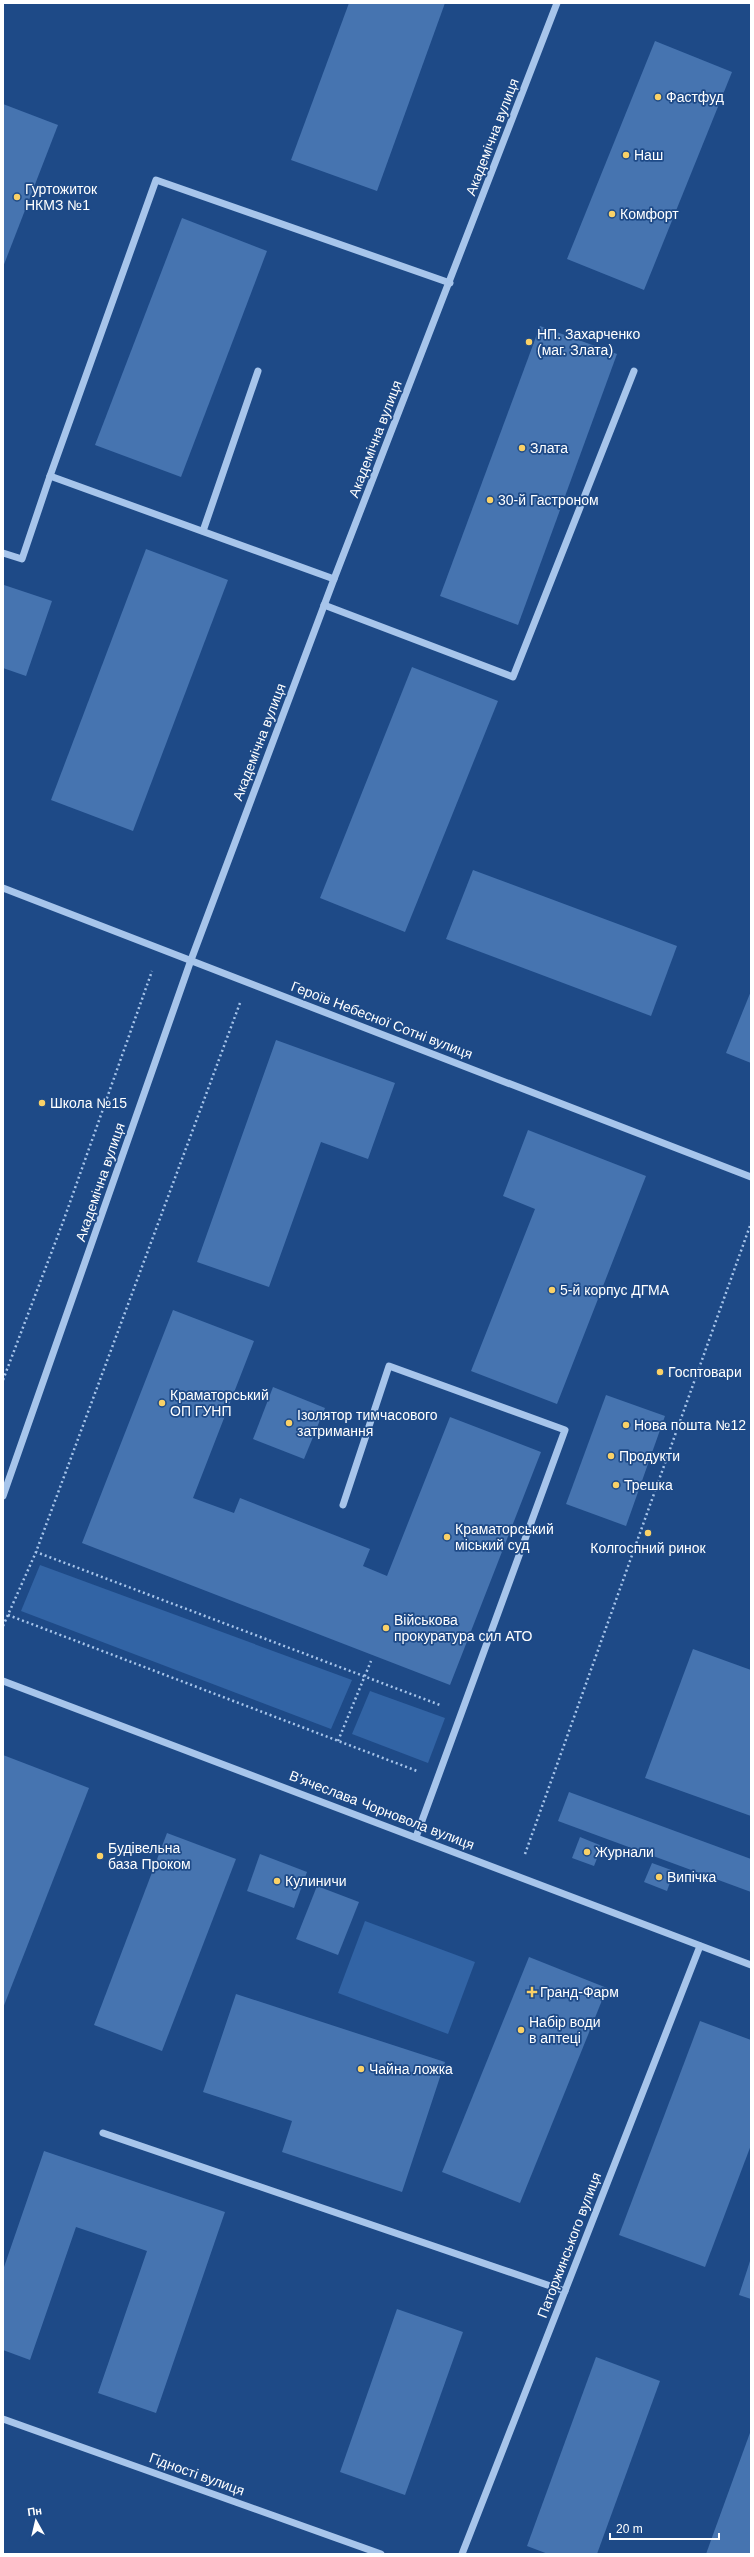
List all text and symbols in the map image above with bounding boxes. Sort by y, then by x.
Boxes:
street label: Академічна вулиця [462,76,522,198]
place label: Фастфуд [666,89,724,105]
marker: Фастфуд [653,92,663,102]
place label: Наш [634,147,663,163]
marker: Наш [621,150,631,160]
place label: Гуртожиток НКМЗ №1 [25,181,98,213]
marker: Гуртожиток НКМЗ №1 [12,192,22,202]
place label: Комфорт [620,206,679,222]
marker: Комфорт [607,209,617,219]
place label: НП. Захарченко (маг. Злата) [537,326,640,358]
marker: НП. Захарченко (маг. Злата) [524,337,534,347]
street label: Академічна вулиця [345,378,405,500]
place label: Злата [530,440,568,456]
marker: Злата [517,443,527,453]
place label: 30-й Гастроном [498,492,599,508]
marker: 30-й Гастроном [485,495,495,505]
street label: Академічна вулиця [229,681,289,803]
street label: Героїв Небесної Сотні вулиця [289,978,475,1062]
place label: Школа №15 [50,1095,127,1111]
marker: Школа №15 [37,1098,47,1108]
street label: Академічна вулиця [72,1121,128,1243]
place label: 5-й корпус ДГМА [560,1282,670,1298]
marker: 5-й корпус ДГМА [547,1285,557,1295]
place label: Госптовари [668,1364,742,1380]
marker: Госптовари [655,1367,665,1377]
place label: Краматорський ОП ГУНП [170,1387,269,1419]
marker: Краматорський ОП ГУНП [157,1398,167,1408]
place label: Ізолятор тимчасового затримання [297,1407,438,1439]
place label: Нова пошта №12 [634,1417,746,1433]
marker: Ізолятор тимчасового затримання [284,1418,294,1428]
marker: Нова пошта №12 [621,1420,631,1430]
place label: Продукти [619,1448,680,1464]
marker: Продукти [606,1451,616,1461]
place label: Трешка [624,1477,673,1493]
marker: Трешка [611,1480,621,1490]
place label: Краматорський міський суд [455,1521,554,1553]
marker: Колгоспний ринок [643,1528,653,1538]
marker: Краматорський міський суд [442,1532,452,1542]
place label: Колгоспний ринок [590,1540,707,1556]
place label: Військова прокуратура сил АТО [394,1612,532,1644]
marker: Військова прокуратура сил АТО [381,1623,391,1633]
street label: В'ячеслава Чорновола вулиця [287,1767,477,1853]
place label: Будівельна база Проком [108,1840,191,1872]
place label: Журнали [595,1844,654,1860]
marker: Журнали [582,1847,592,1857]
marker: Будівельна база Проком [95,1851,105,1861]
place label: Випічка [667,1869,717,1885]
marker: Випічка [654,1872,664,1882]
place label: Кулиничи [285,1873,347,1889]
marker: Кулиничи [272,1876,282,1886]
place label: Гранд-Фарм [540,1984,619,2000]
marker: Гранд-Фарм [527,1987,537,1997]
place label: Набір води в аптеці [529,2014,600,2046]
marker: Набір води в аптеці [516,2025,526,2035]
place label: Чайна ложка [369,2061,453,2077]
marker: Чайна ложка [356,2064,366,2074]
street label: Паторжинського вулиця [534,2170,604,2320]
street label: Гідності вулиця [147,2449,247,2499]
north arrow [16,2501,56,2541]
text: Пн [27,2504,43,2518]
scale bar [610,2515,719,2541]
text: 20 m [616,2522,643,2536]

